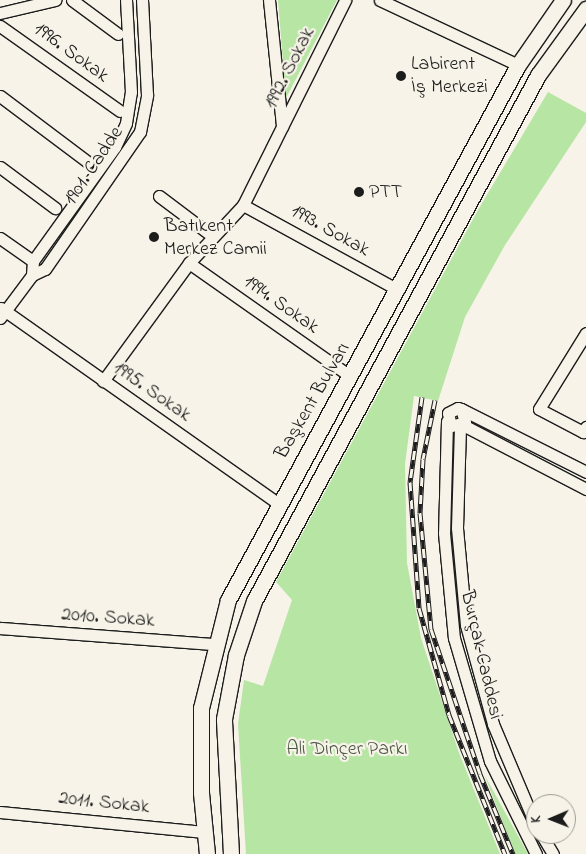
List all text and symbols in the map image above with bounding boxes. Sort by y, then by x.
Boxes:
street label: 1996. Sokak [29,18,113,88]
street label: 1992. Sokak [259,23,321,113]
place label: Labirent İş Merkezi [411,52,488,99]
marker: Labirent İş Merkezi [395,70,407,82]
street label: 1901. Cadde [59,122,129,210]
place label: PTT [369,180,402,204]
marker: PTT [353,186,365,198]
street label: 1993. Sokak [286,199,374,263]
place label: Batıkent Merkez Camii [164,214,267,261]
marker: Batıkent Merkez Camii [148,231,160,243]
street label: 1994. Sokak [239,270,323,340]
street label: Başkent Bulvarı [270,339,356,463]
street label: 1995. Sokak [108,356,196,428]
street label: Burçak Caddesi [455,588,507,722]
street label: 2010. Sokak [60,603,156,633]
park label: Ali Dinçer Parkı [286,737,408,761]
street label: 2011. Sokak [57,786,151,820]
north arrow [526,794,576,844]
text: K [526,816,547,823]

